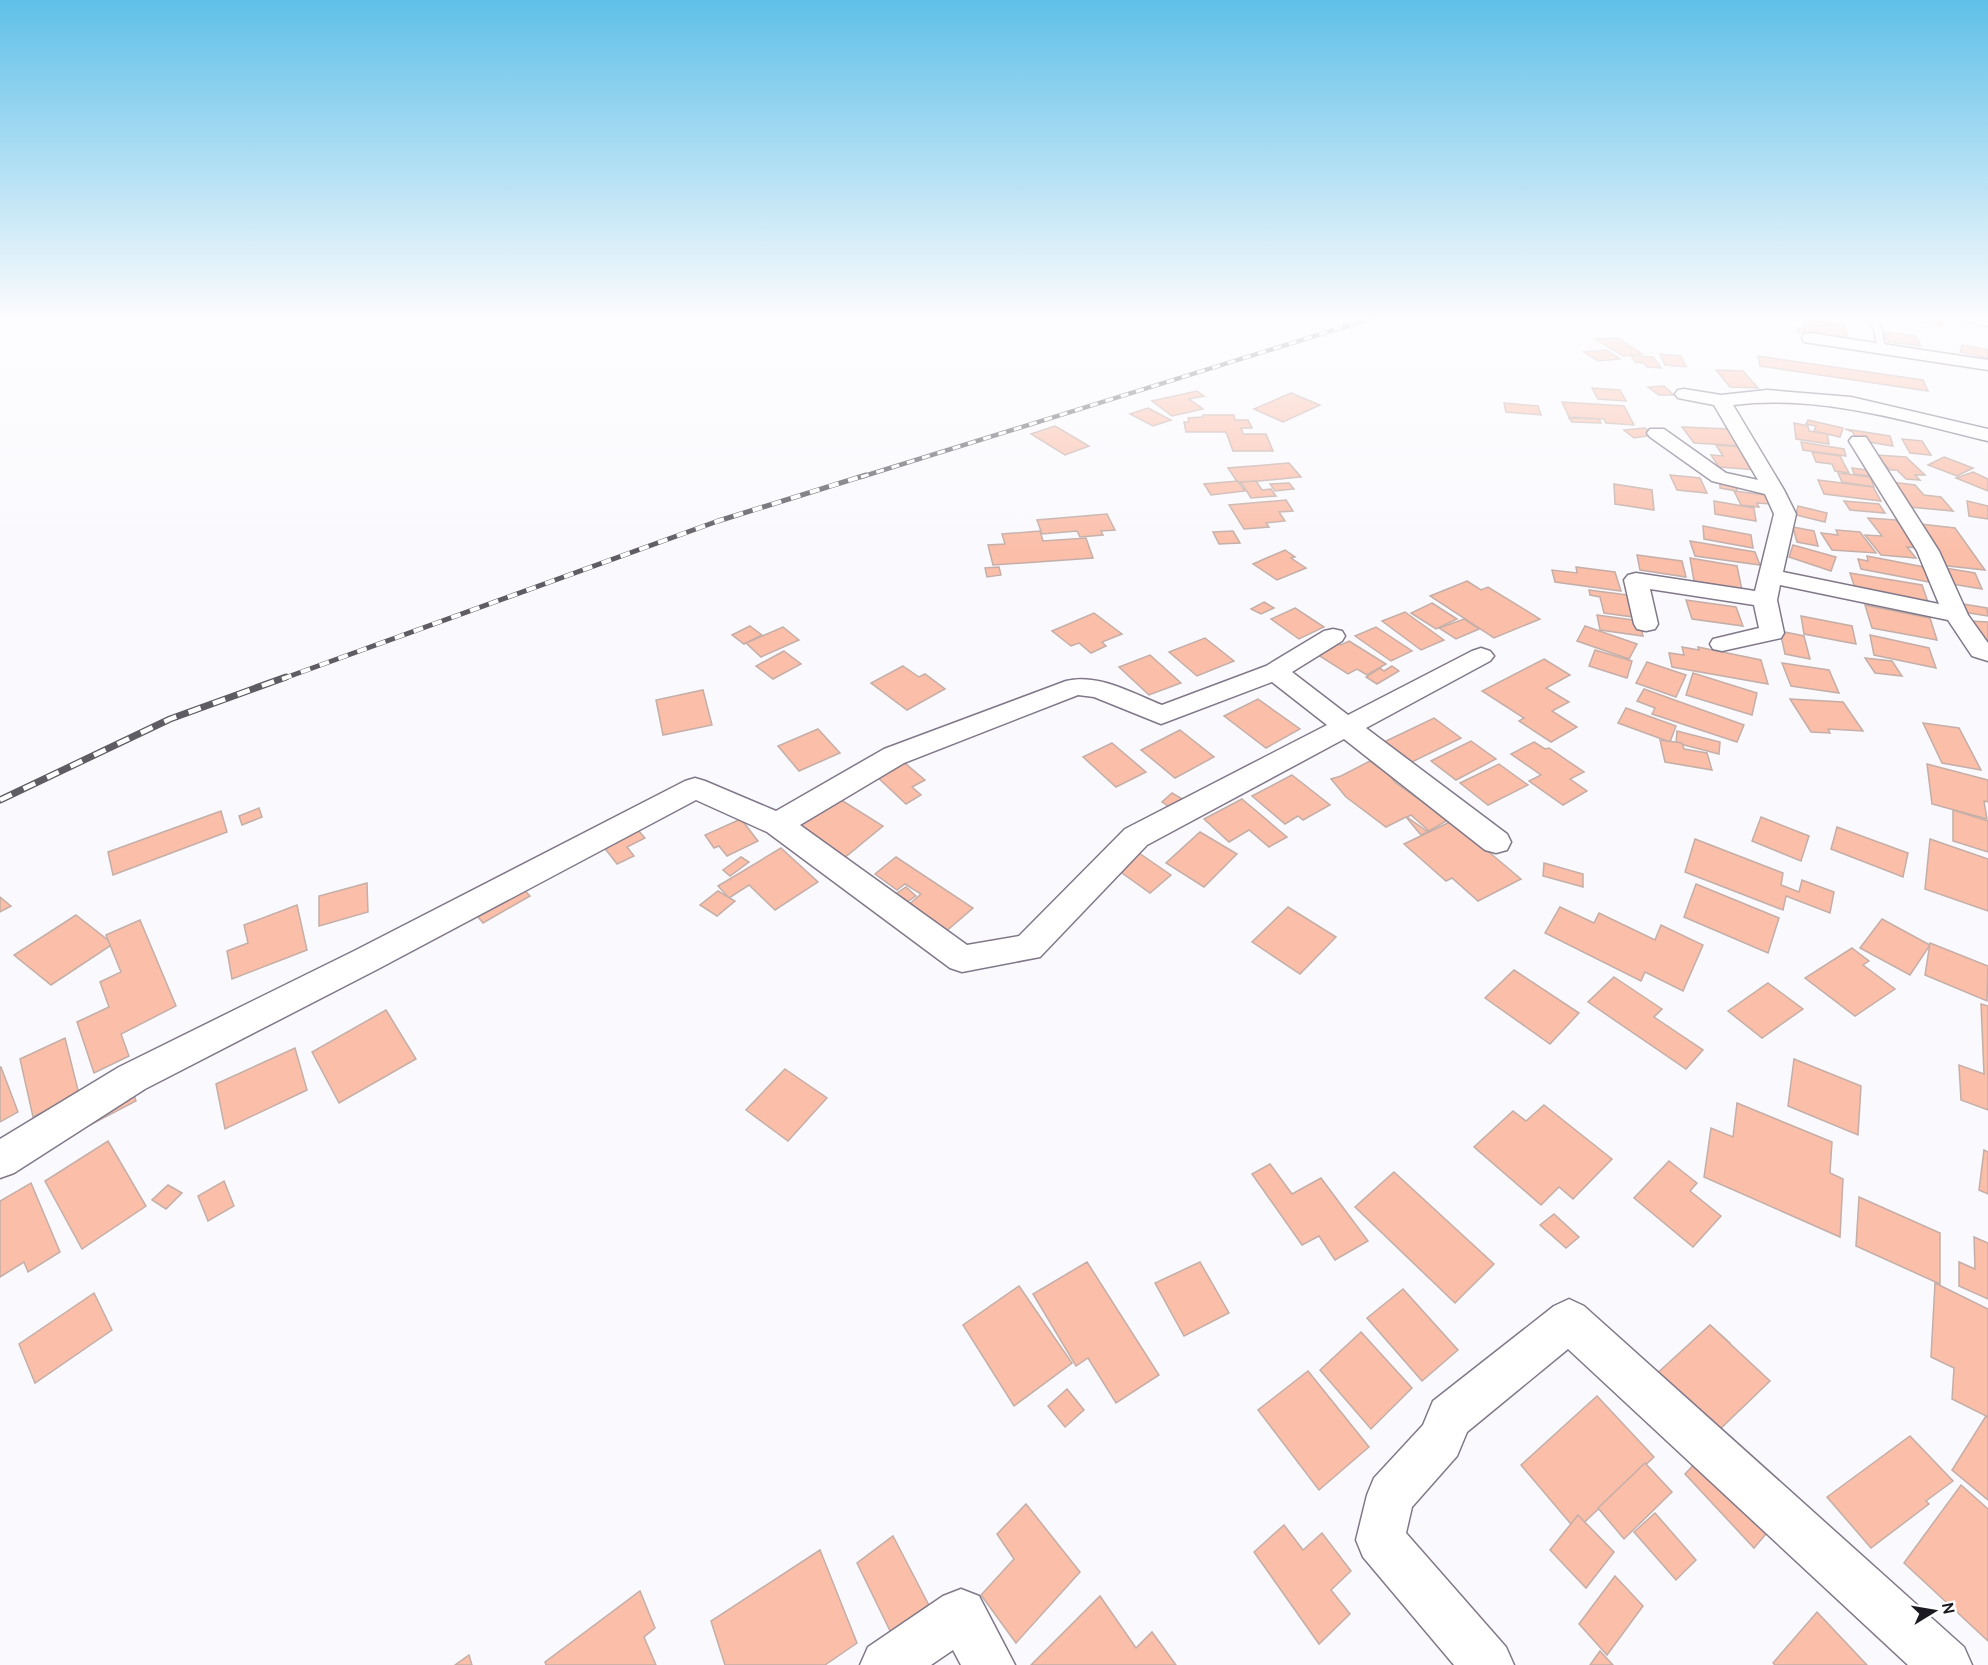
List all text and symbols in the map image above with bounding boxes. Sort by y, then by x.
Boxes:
north arrow [1904,1581,1964,1641]
text: N [1938,1601,1959,1616]

